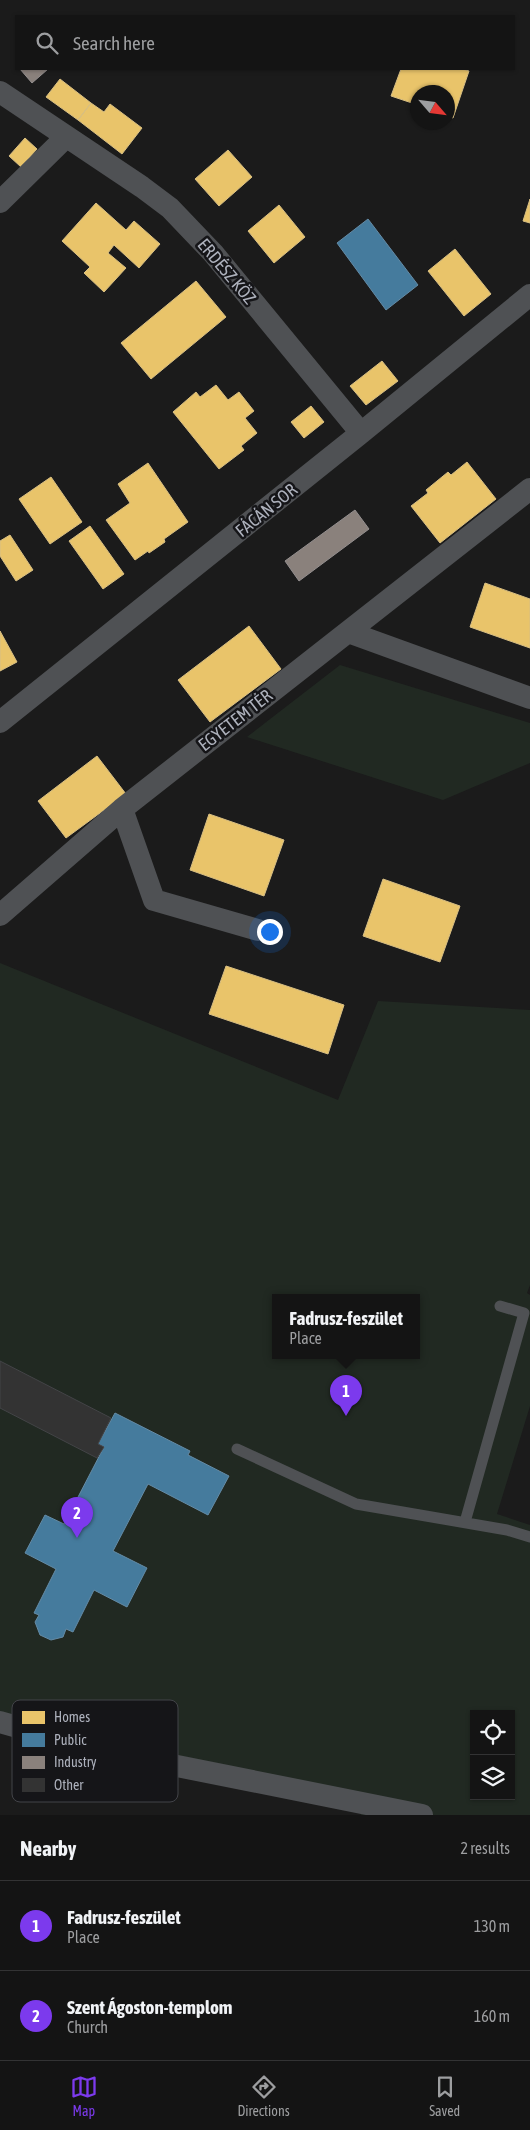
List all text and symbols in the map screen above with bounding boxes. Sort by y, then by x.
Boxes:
search box [15,15,515,70]
icon: search [33,29,61,57]
text: Search here [73,32,155,54]
north arrow [410,85,455,130]
street label: ERDÉSZ KÖZ [194,234,260,308]
street label: FÁCÁN SOR [231,479,301,541]
street label: EGYETEM TÉR [194,685,276,755]
your location [257,919,283,945]
popup [272,1294,420,1359]
text: Fadrusz-feszület [289,1307,403,1329]
text: Place [289,1329,322,1347]
pin: 1 [330,1375,362,1416]
pin: 2 [61,1497,93,1538]
legend [12,1700,178,1802]
text: Homes [54,1709,90,1725]
map controls [470,1710,515,1800]
button: locate [470,1710,515,1755]
text: Public [54,1732,87,1748]
text: Industry [54,1754,97,1770]
button: layers [470,1755,515,1800]
text: Other [54,1777,84,1793]
text: Nearby [20,1836,76,1860]
text: 2 results [460,1839,510,1857]
text: Fadrusz-feszület [67,1906,181,1928]
text: 1 [32,1917,40,1935]
text: 130 m [474,1917,510,1935]
text: Place [67,1928,100,1946]
text: Szent Ágoston-templom [67,1996,233,2018]
text: 2 [32,2007,40,2025]
text: 160 m [474,2007,510,2025]
text: Church [67,2018,108,2036]
tab: Map [70,2073,98,2119]
tab: Directions [237,2073,290,2119]
tab: Saved [429,2073,460,2119]

